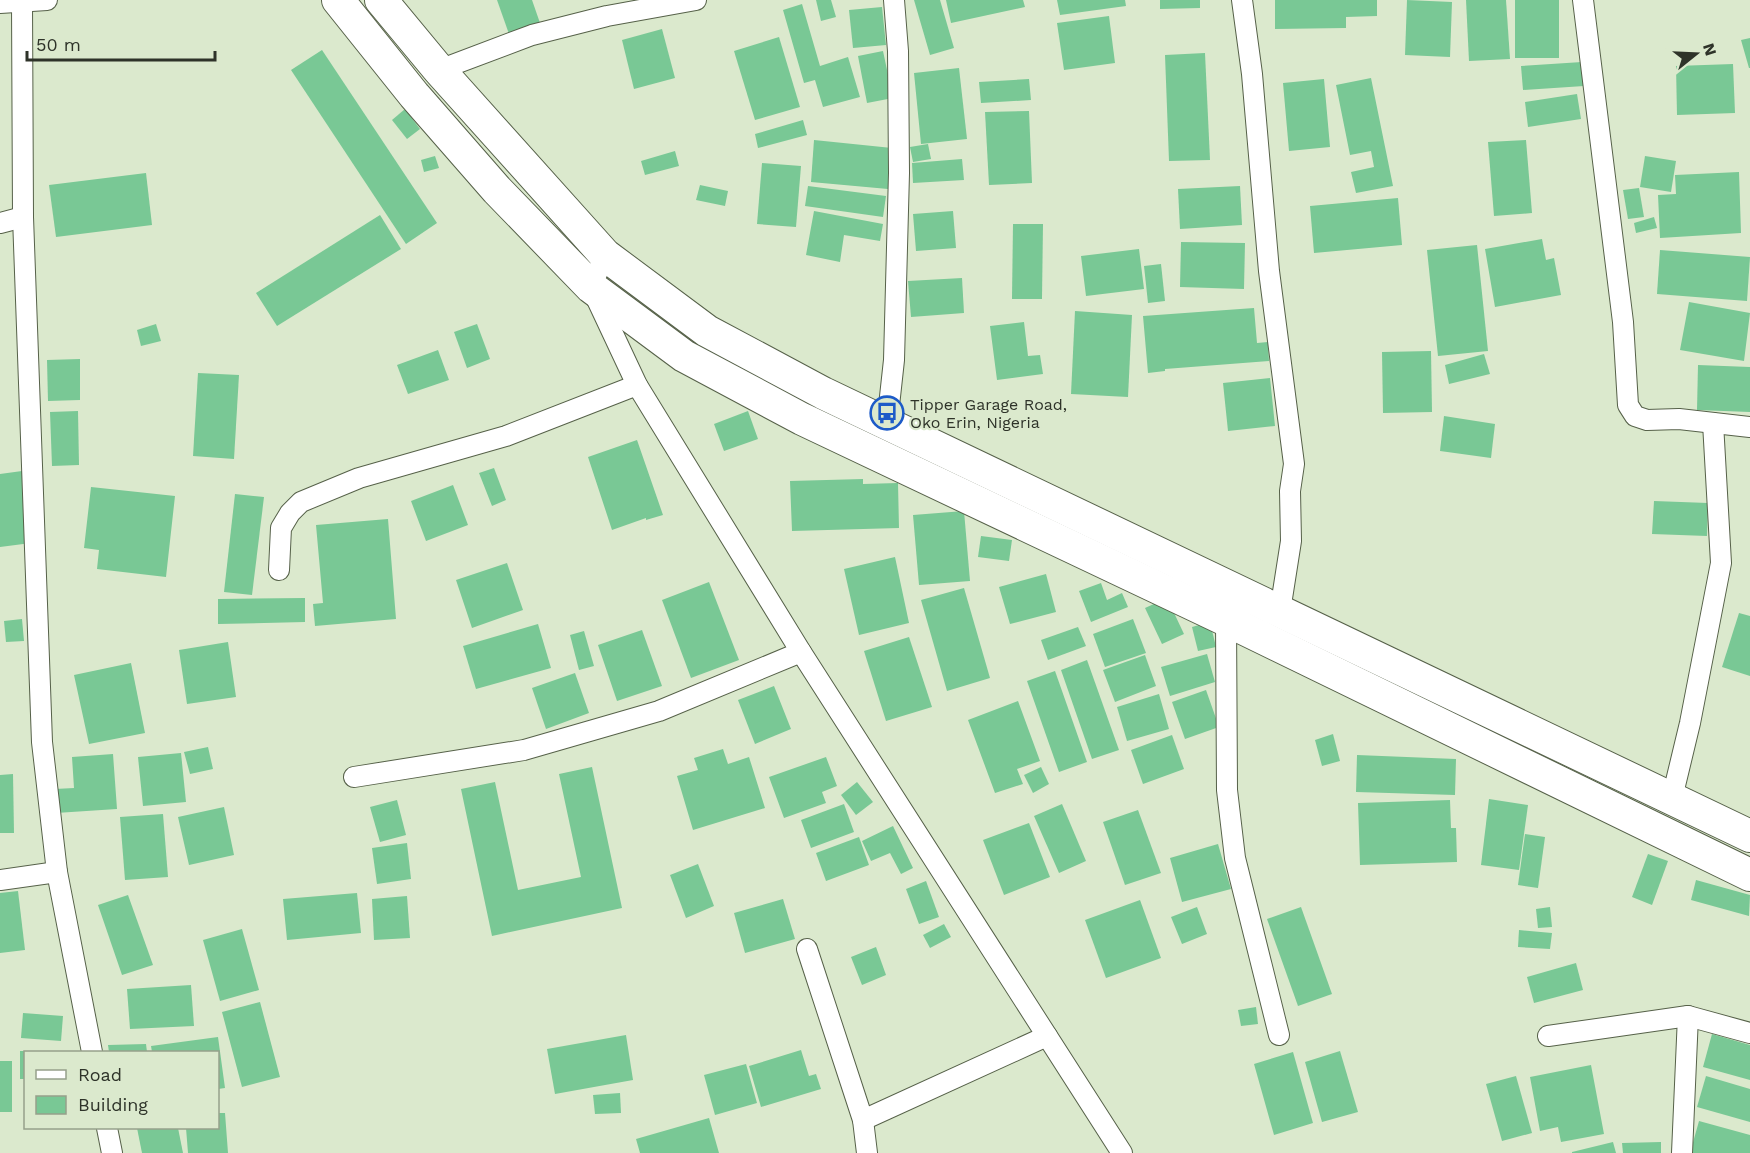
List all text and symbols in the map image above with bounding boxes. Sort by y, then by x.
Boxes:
scale bar [27,24,214,62]
north arrow [1666,24,1726,84]
text: 50 m [36,34,81,55]
text: N [1699,41,1721,58]
bus stop icon: Tipper Garage Road, Oko Erin, Nigeria [869,395,905,431]
place label: Tipper Garage Road, Oko Erin, Nigeria [910,395,1067,432]
legend [24,1051,219,1129]
text: Road [78,1064,122,1085]
text: Building [78,1094,148,1115]

